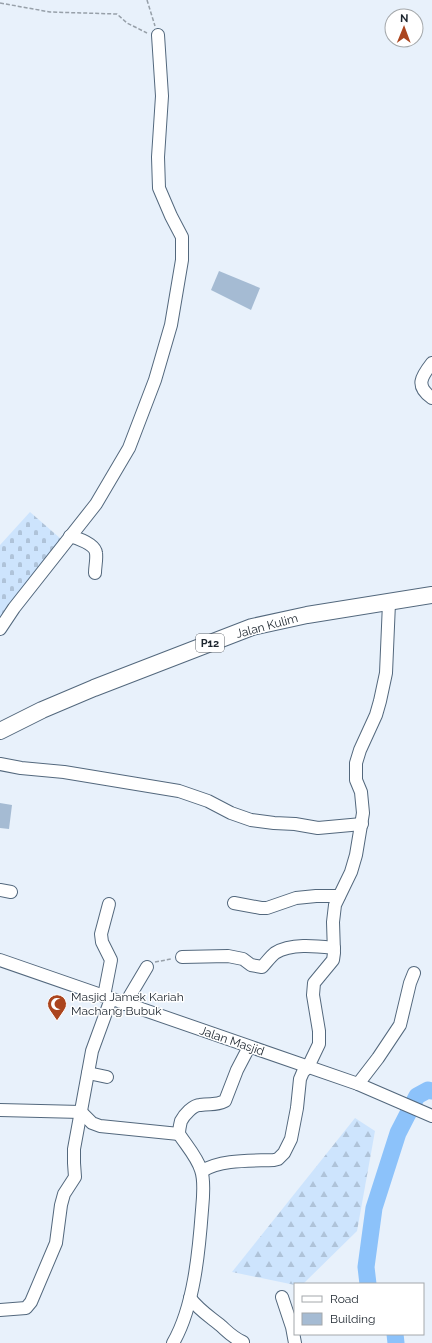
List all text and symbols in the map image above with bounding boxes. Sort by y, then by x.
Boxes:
north arrow [384,8,424,48]
text: N [400,12,408,25]
street label: Jalan Kulim [234,611,300,641]
road number: P12 [196,634,224,652]
place label: Masjid Jamek Kariah Machang Bubuk [71,990,184,1018]
mosque icon: Masjid Jamek Kariah Machang Bubuk [46,993,68,1021]
street label: Jalan Masjid [198,1023,266,1059]
legend [294,1283,424,1335]
text: Road [330,1292,359,1306]
text: Building [330,1312,376,1326]

